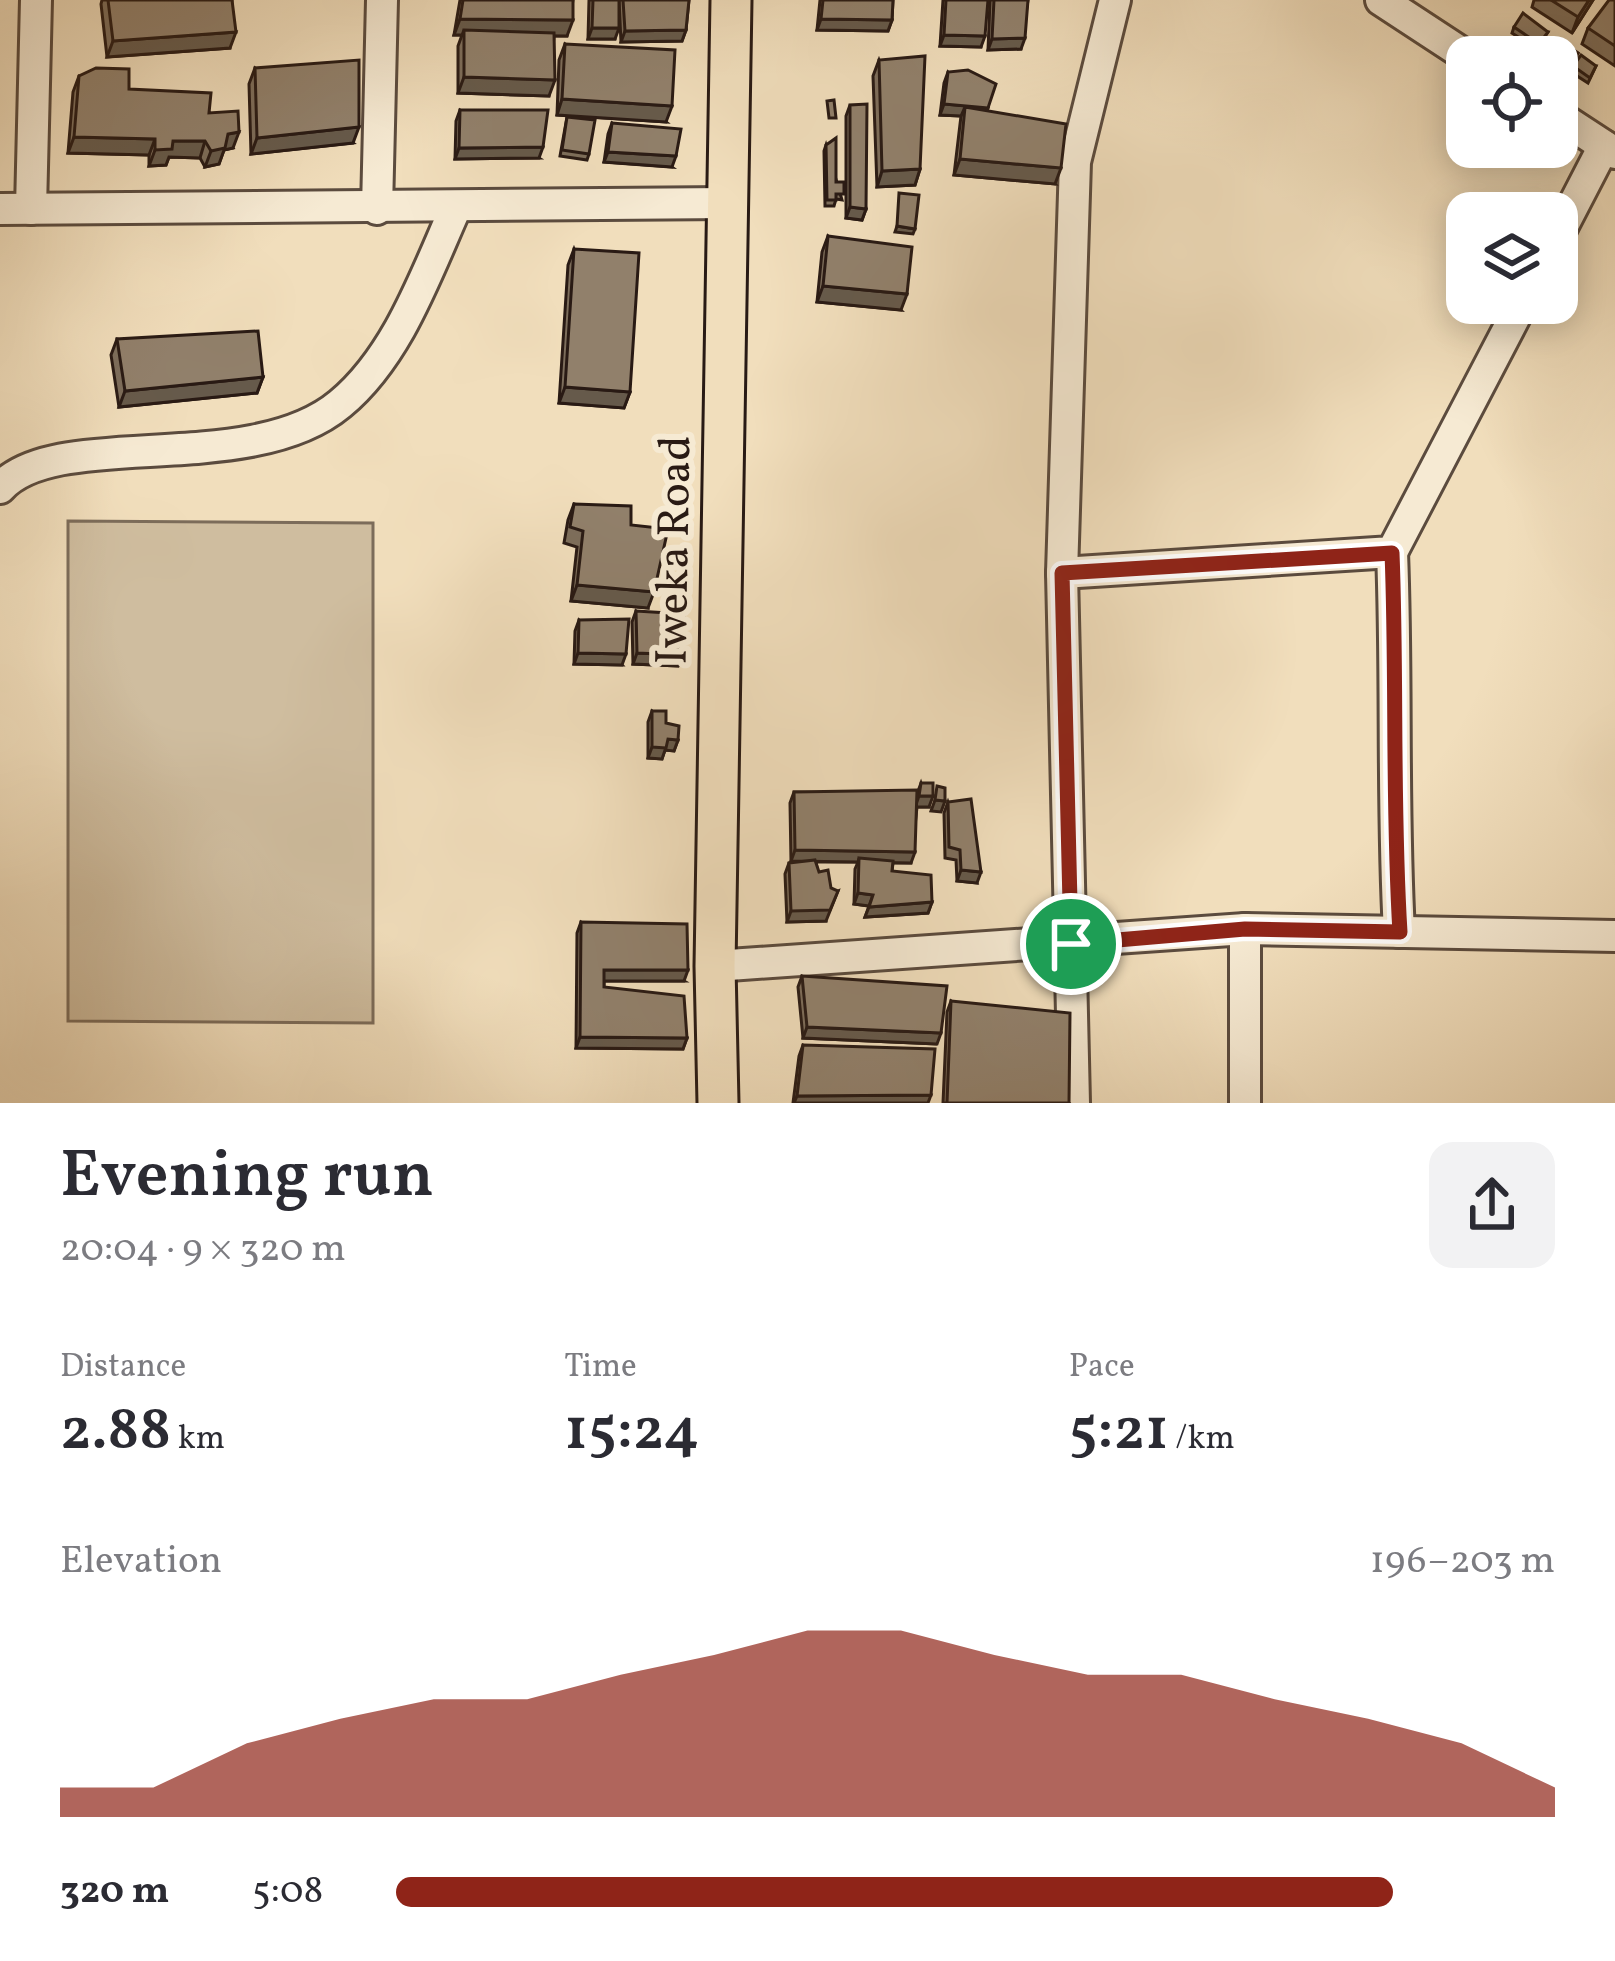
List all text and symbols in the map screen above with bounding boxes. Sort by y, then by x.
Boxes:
map controls [1446,36,1578,324]
button: locate [1446,36,1578,168]
button: layers [1446,192,1578,324]
street label: Iweka Road [643,435,709,665]
pin [1020,893,1122,995]
icon: arrive [1038,911,1104,977]
text: Evening run [60,1132,434,1224]
button: share [1429,1142,1555,1268]
text: 20:04 · 9 × 320 m [60,1223,346,1277]
text: Distance [60,1345,186,1391]
text: Time [564,1345,637,1391]
text: Pace [1069,1345,1135,1391]
text: 2.88 [60,1391,171,1474]
text: 15:24 [564,1391,699,1474]
text: 5:21 [1069,1391,1169,1474]
text: km [171,1417,225,1463]
text: /km [1169,1417,1235,1463]
text: Elevation [60,1535,222,1589]
text: 196–203 m [1370,1535,1555,1589]
text: 320 m [60,1865,170,1919]
text: 5:08 [252,1865,323,1919]

